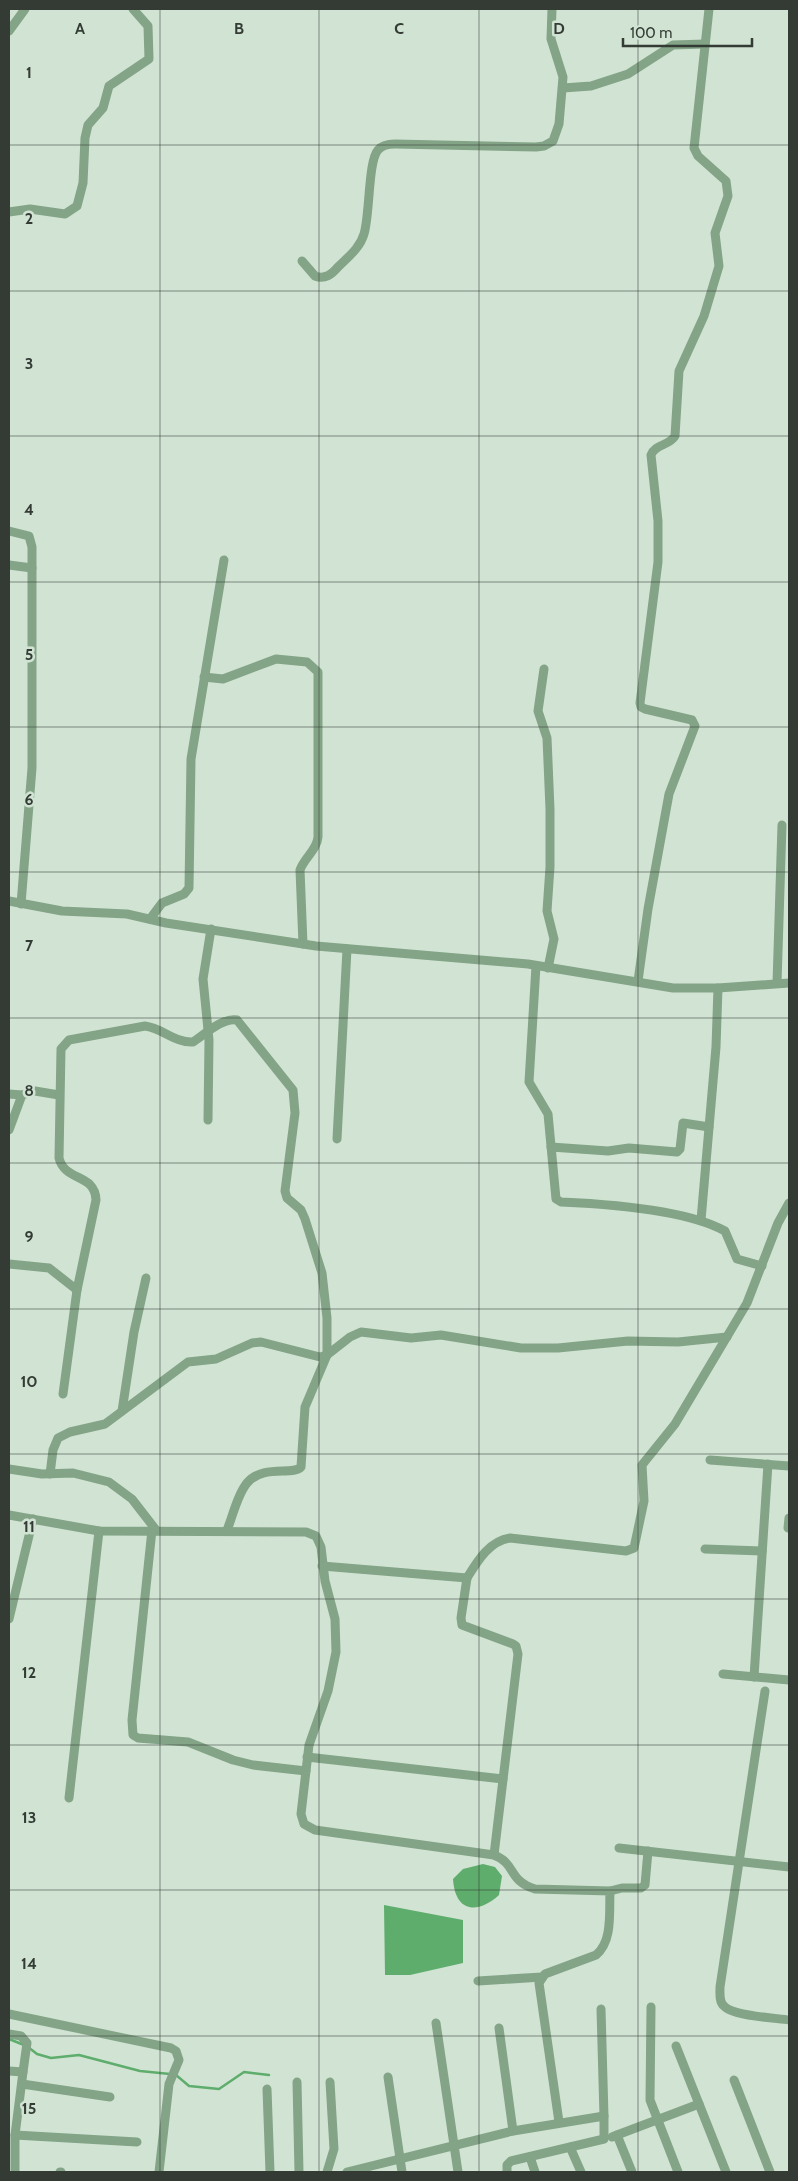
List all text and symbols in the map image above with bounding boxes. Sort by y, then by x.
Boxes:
scale bar [623,15,752,47]
text: A [75,19,85,38]
text: B [234,19,244,38]
text: C [394,19,404,38]
text: D [553,19,565,38]
text: 100 m [630,24,672,42]
text: 1 [26,63,32,82]
text: 2 [25,209,33,228]
text: 3 [25,354,33,373]
text: 4 [24,500,34,519]
text: 5 [25,645,33,664]
text: 6 [25,790,34,809]
text: 7 [25,936,34,955]
text: 8 [24,1081,34,1100]
text: 9 [25,1227,34,1246]
text: 10 [20,1372,38,1391]
text: 11 [23,1517,35,1536]
text: 12 [22,1663,36,1682]
text: 13 [22,1808,36,1827]
text: 14 [21,1954,37,1973]
text: 15 [22,2099,36,2118]

